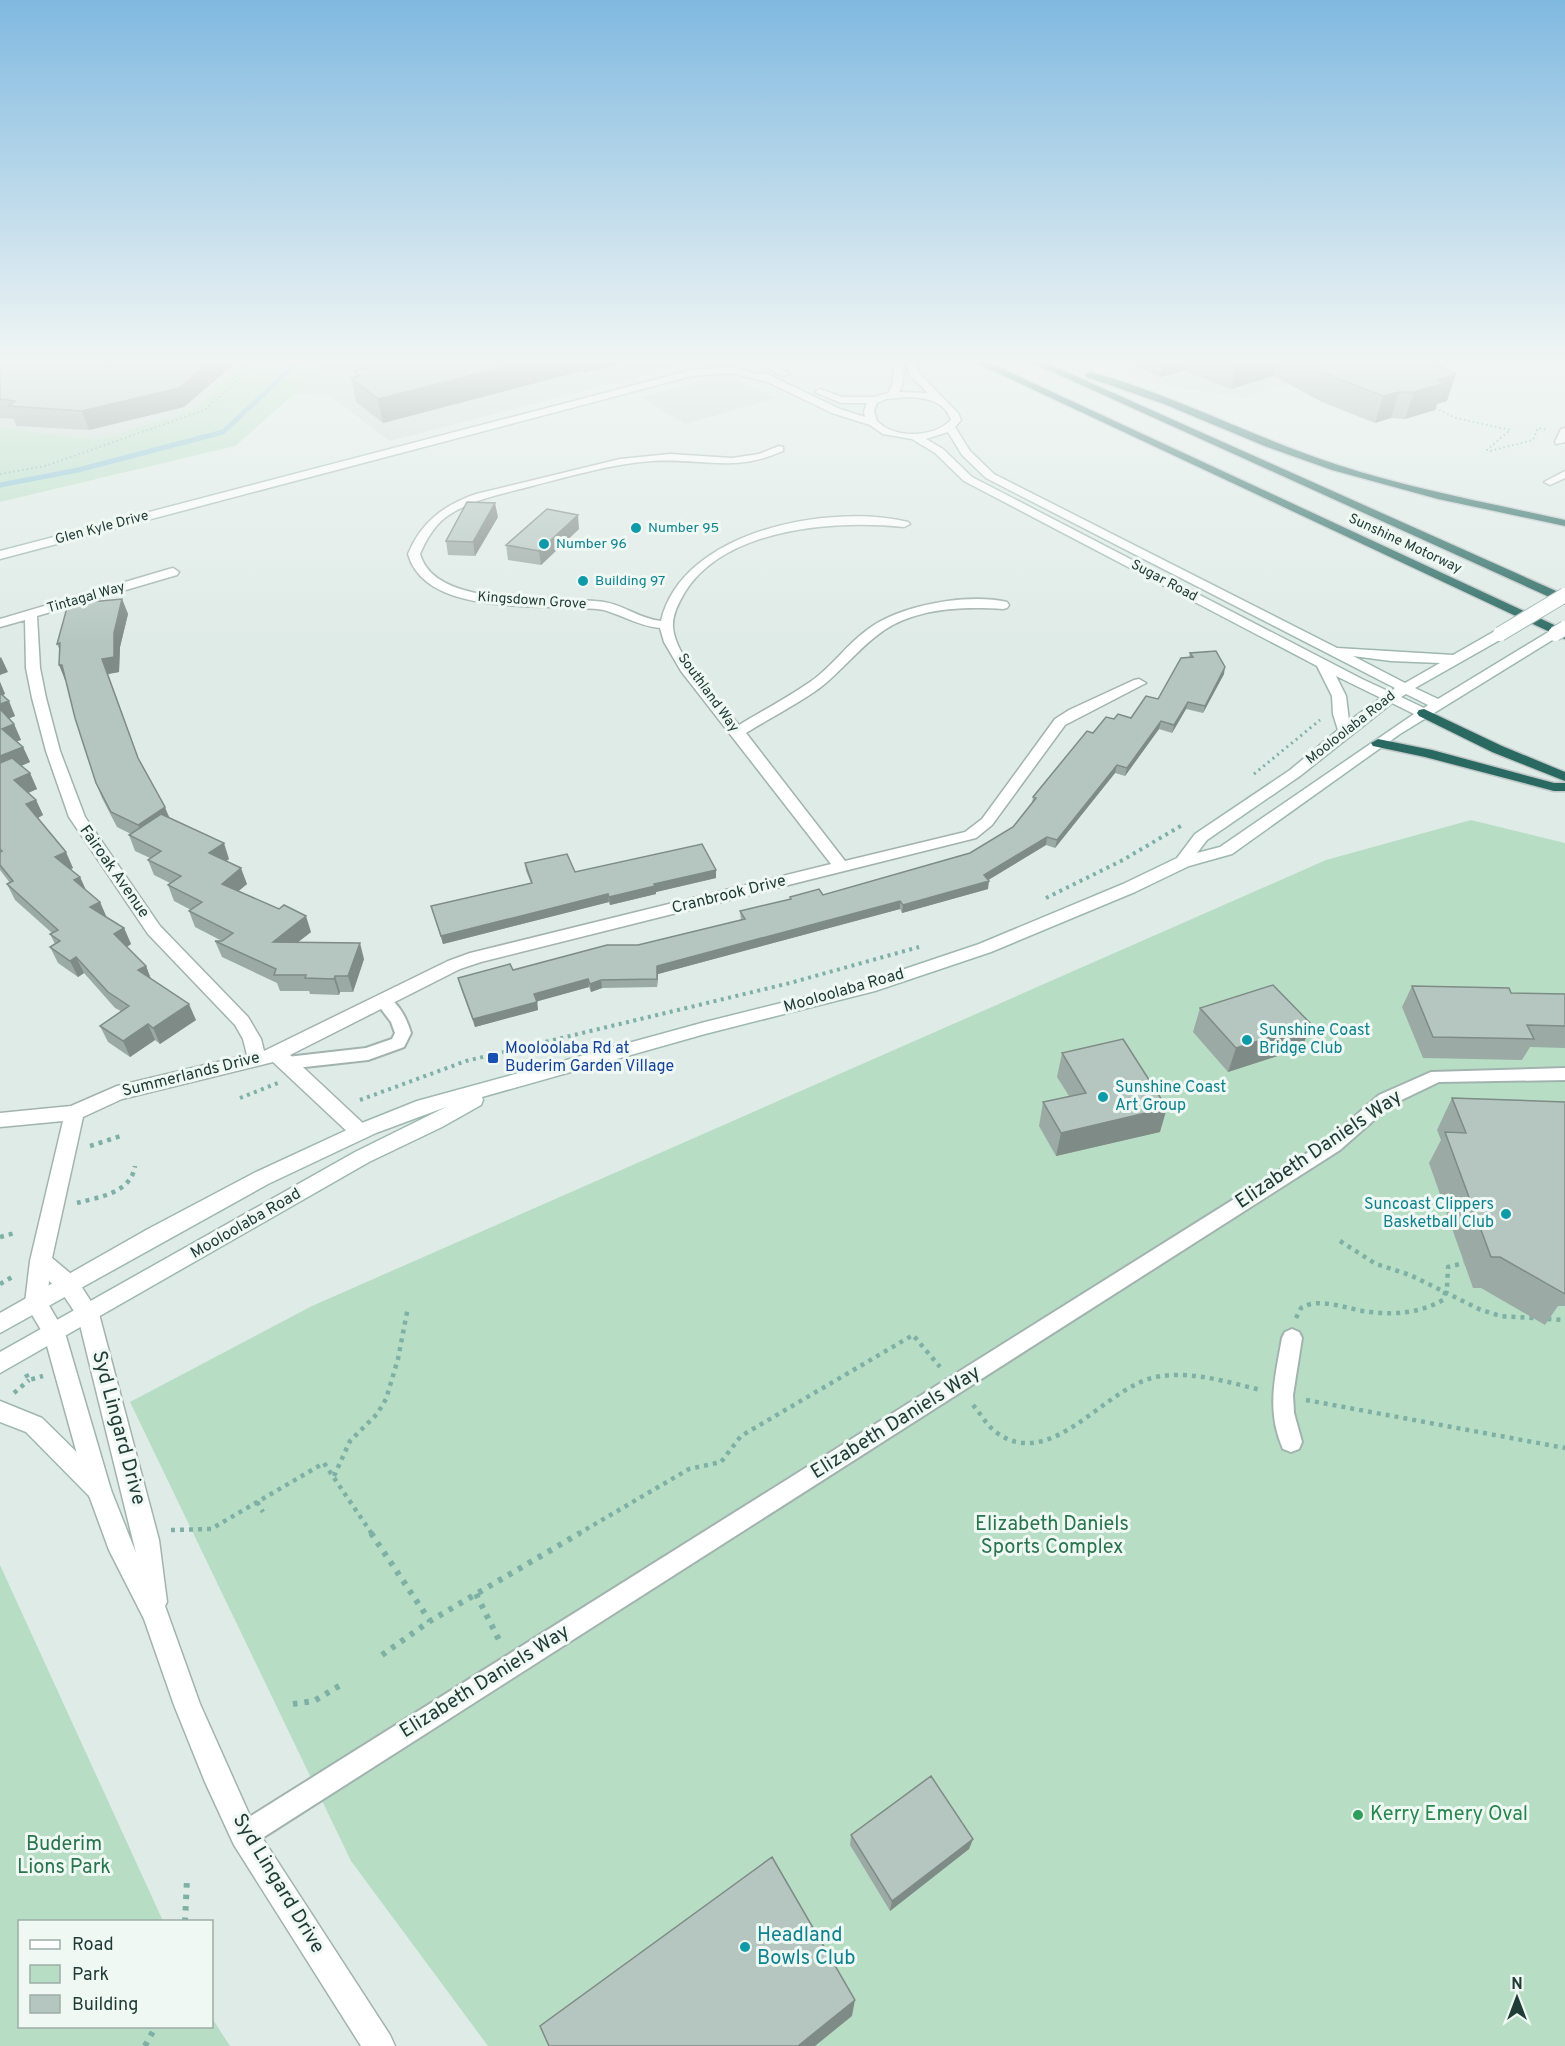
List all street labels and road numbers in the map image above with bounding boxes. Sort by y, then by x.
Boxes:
street label: Glen Kyle Drive [53,507,151,549]
street label: Sunshine Motorway [1346,510,1464,578]
street label: Sugar Road [1128,556,1200,606]
street label: Tintagal Way [45,579,127,617]
street label: Kingsdown Grove [477,589,587,613]
street label: Southland Way [674,650,742,736]
street label: Mooloolaba Road [1303,688,1399,768]
street label: Fairoak Avenue [75,822,153,922]
street label: Cranbrook Drive [670,871,788,919]
street label: Mooloolaba Road [781,964,907,1018]
street label: Summerlands Drive [120,1048,262,1102]
street label: Elizabeth Daniels Way [1231,1085,1407,1215]
street label: Mooloolaba Road [187,1184,305,1264]
street label: Syd Lingard Drive [85,1348,151,1508]
street label: Elizabeth Daniels Way [806,1360,986,1486]
street label: Elizabeth Daniels Way [395,1619,575,1745]
street label: Syd Lingard Drive [226,1809,330,1959]

